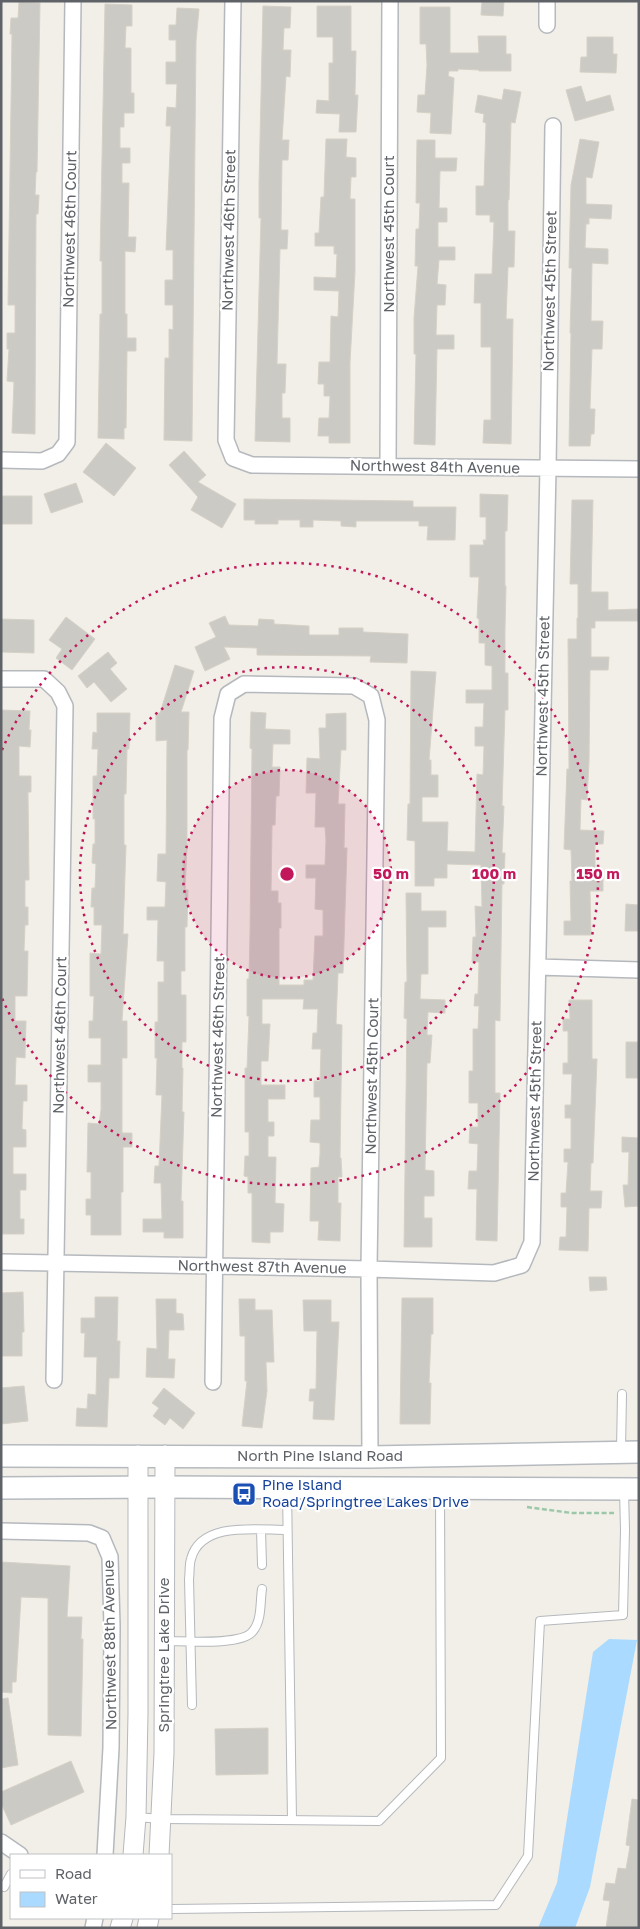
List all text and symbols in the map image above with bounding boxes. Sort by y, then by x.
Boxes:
street label: Northwest 46th Street [218,149,238,311]
street label: Northwest 46th Court [59,150,79,308]
street label: Northwest 45th Court [379,155,397,313]
street label: Northwest 45th Street [539,210,559,372]
street label: Northwest 84th Avenue [350,456,521,476]
street label: Northwest 45th Street [532,615,552,777]
text: 50 m [373,864,409,882]
text: 100 m [472,864,516,882]
text: 150 m [576,864,620,882]
centre of rings [278,865,296,883]
street label: Northwest 46th Court [49,956,69,1114]
street label: Northwest 46th Street [207,956,227,1118]
street label: Northwest 45th Court [361,997,381,1155]
street label: Northwest 45th Street [524,1020,544,1182]
street label: Northwest 87th Avenue [177,1256,347,1276]
street label: North Pine Island Road [237,1446,403,1464]
place label: Pine Island Road/Springtree Lakes Drive [262,1475,469,1510]
bus stop icon: Pine Island Road/Springtree Lakes Drive [231,1481,257,1507]
street label: Northwest 88th Avenue [99,1559,119,1730]
street label: Springtree Lake Drive [154,1577,172,1732]
legend [10,1854,172,1919]
text: Road [55,1864,92,1882]
text: Water [55,1889,98,1907]

